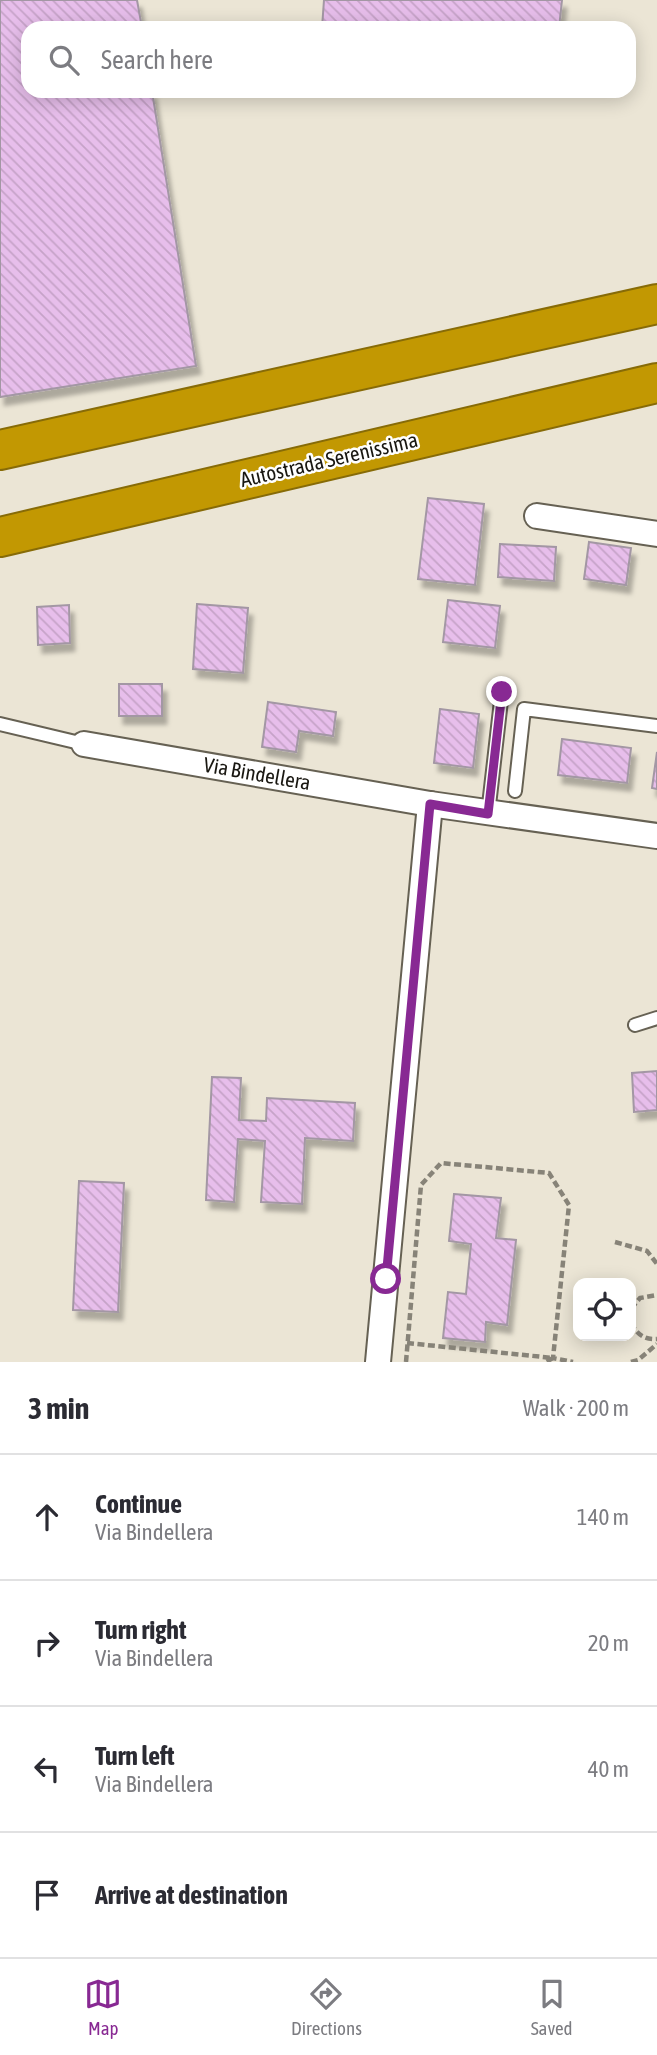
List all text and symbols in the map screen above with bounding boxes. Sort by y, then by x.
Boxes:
search box [21,21,636,98]
icon: search [45,41,83,79]
text: Search here [101,45,213,75]
street label: Autostrada Serenissima [238,427,420,491]
route end [486,676,517,707]
street label: Via Bindellera [202,752,313,794]
route start [370,1263,401,1294]
map controls [573,1278,636,1341]
button: locate [573,1278,636,1341]
text: 3 min [28,1391,89,1425]
text: Walk · 200 m [523,1395,629,1421]
text: Continue [95,1489,182,1519]
icon: ahead [28,1498,66,1536]
text: 140 m [577,1504,629,1530]
text: Via Bindellera [95,1519,214,1545]
text: Turn right [95,1615,186,1645]
icon: right [28,1624,66,1662]
text: 20 m [588,1630,629,1656]
text: Via Bindellera [95,1645,214,1671]
text: Turn left [95,1741,175,1771]
icon: left [28,1750,66,1788]
text: 40 m [588,1756,629,1782]
text: Via Bindellera [95,1771,214,1797]
icon: arrive [28,1876,66,1914]
text: Arrive at destination [95,1880,288,1910]
tab: Map [84,1975,122,2039]
tab: Directions [291,1975,362,2039]
tab: Saved [531,1975,573,2039]

